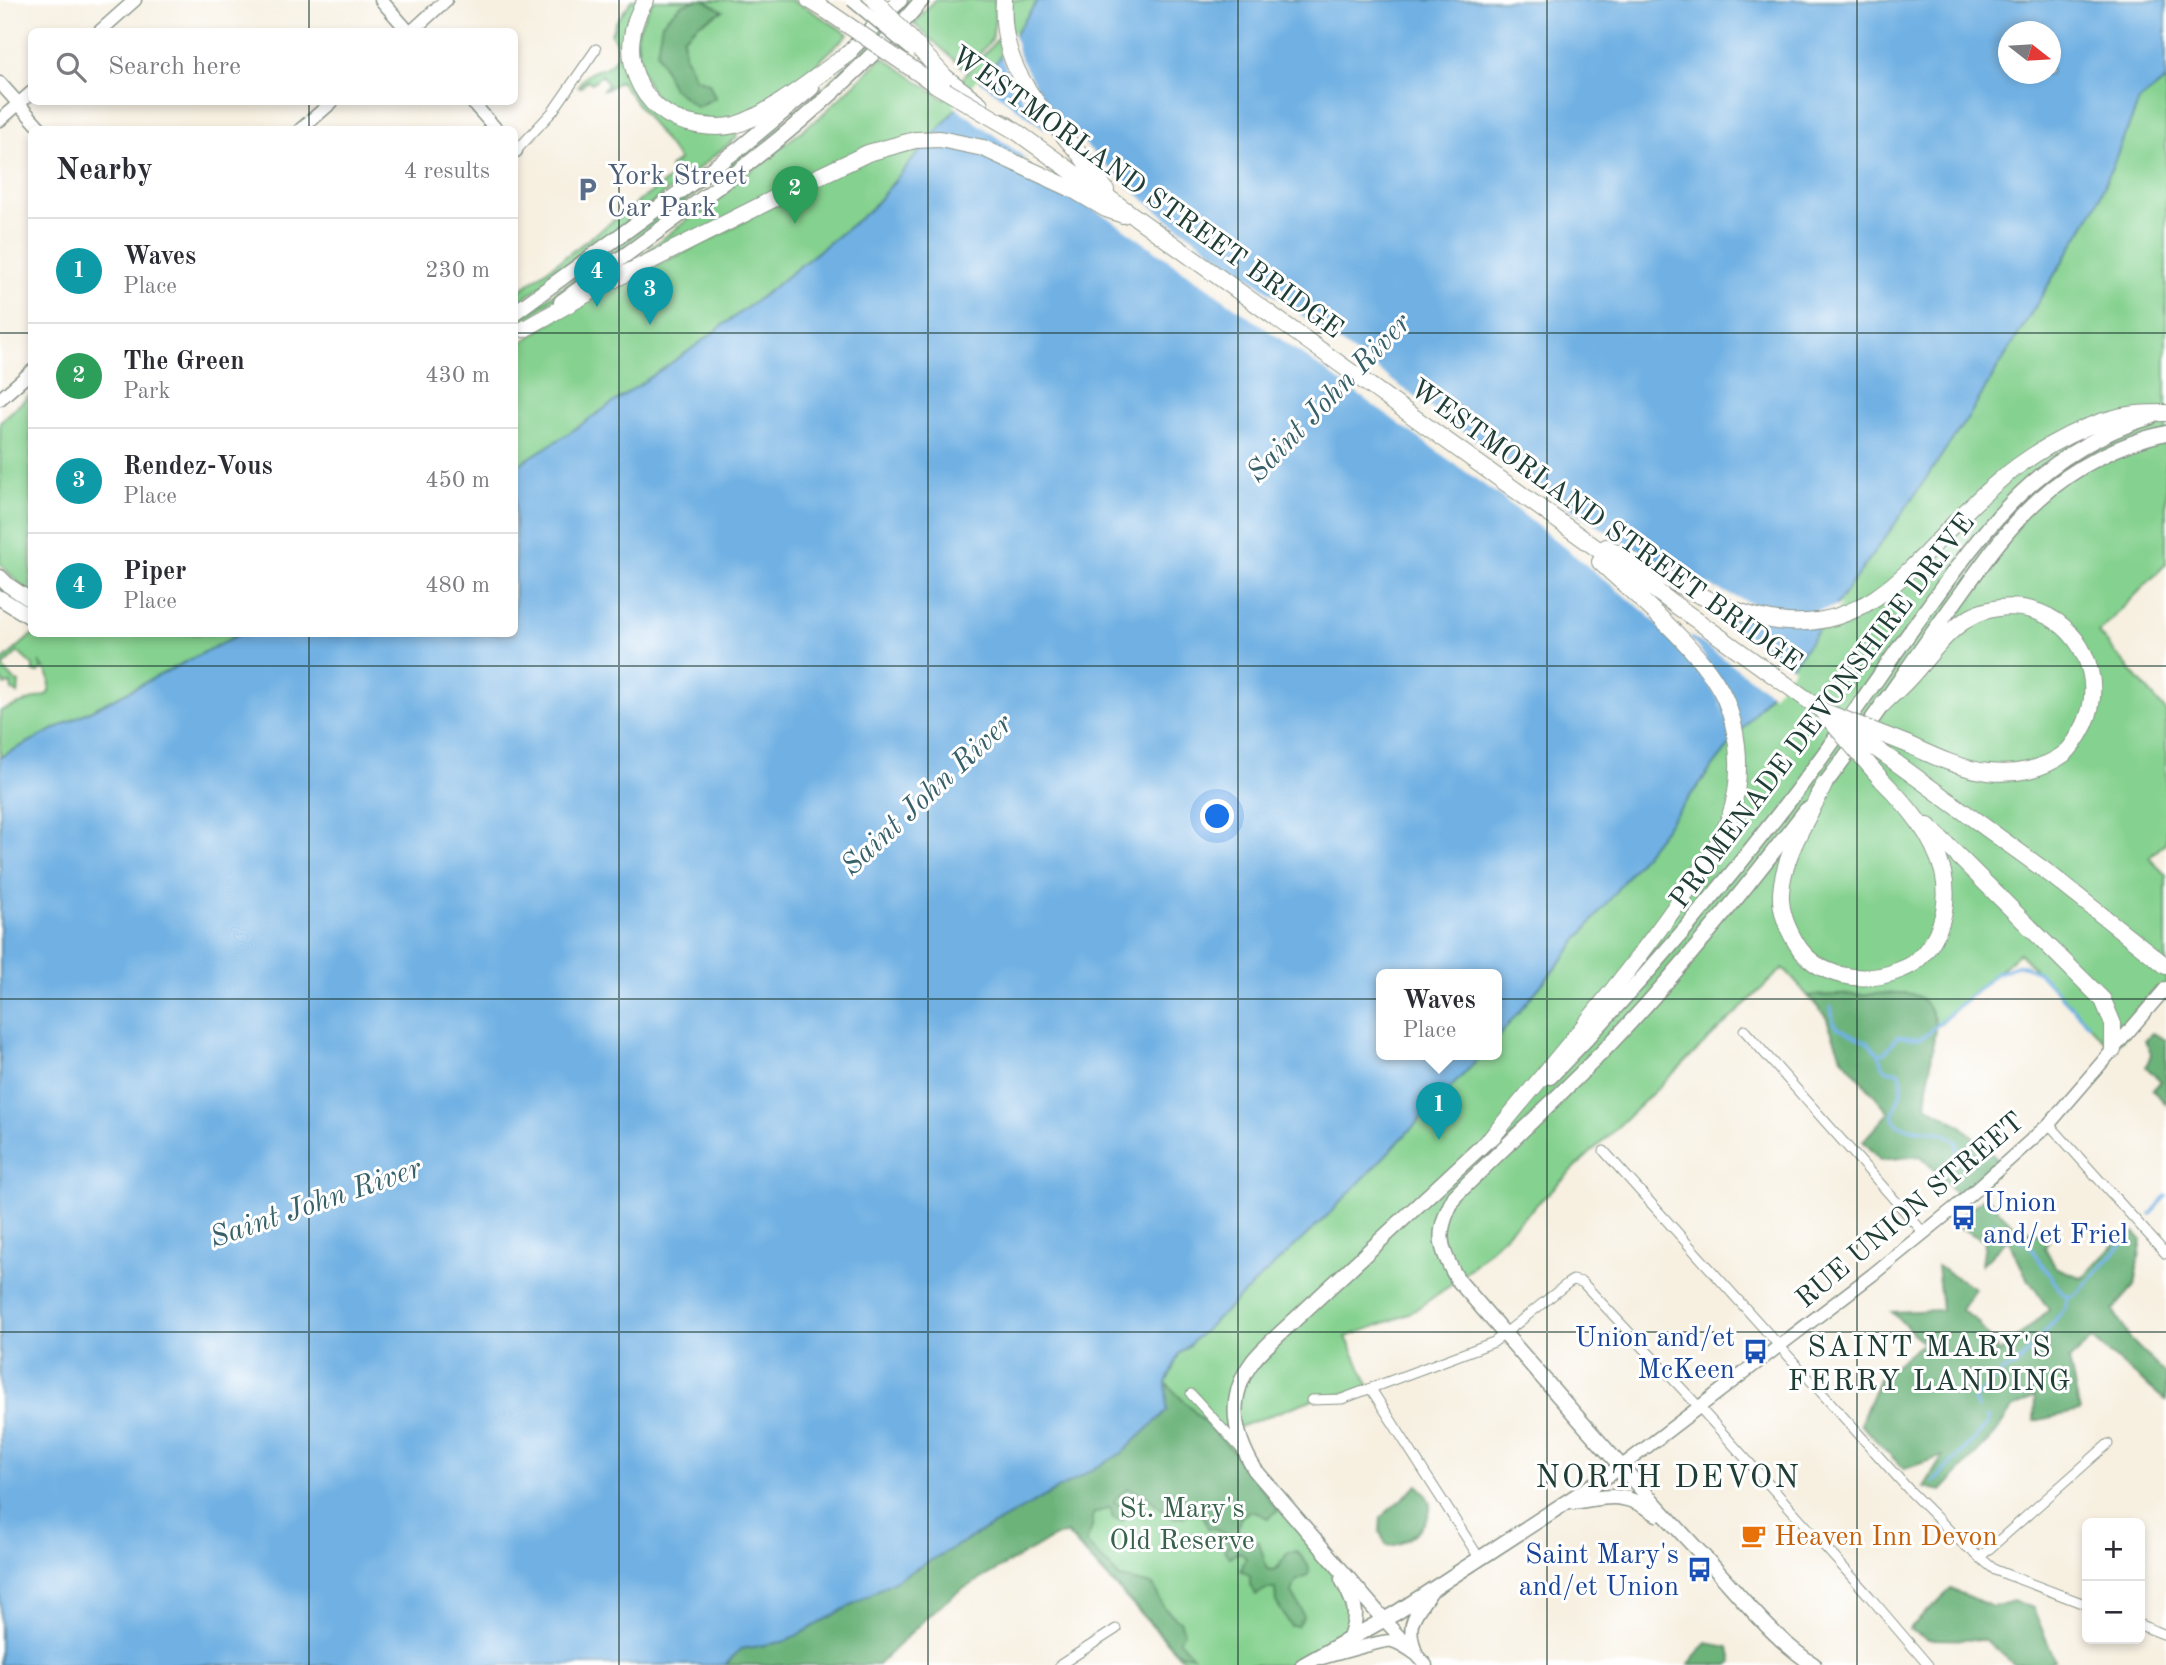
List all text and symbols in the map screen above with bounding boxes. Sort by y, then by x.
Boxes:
north arrow [1998,21,2061,84]
search box [28,28,518,105]
street label: WESTMORLAND STREET BRIDGE [945,42,1347,345]
icon: search [52,48,90,86]
text: Search here [108,54,241,80]
text: Nearby [56,156,153,186]
text: 4 results [404,160,490,183]
place label: York Street Car Park [607,163,747,223]
pin: 2 [772,166,818,224]
parking icon: York Street Car Park [573,176,601,204]
text: Waves [123,244,196,270]
pin: 4 [574,249,620,307]
text: 1 [72,259,86,282]
text: 230 m [425,259,490,282]
pin: 3 [627,267,673,325]
text: Place [123,275,177,298]
water label: Saint John River [1242,307,1418,489]
text: The Green [123,349,245,375]
text: 2 [72,364,86,387]
text: 430 m [425,364,490,387]
street label: WESTMORLAND STREET BRIDGE [1404,375,1806,678]
text: Park [123,380,170,403]
text: Rendez-Vous [123,454,273,480]
text: 3 [72,469,86,492]
text: 450 m [425,469,490,492]
text: Place [123,485,177,508]
street label: PROMENADE DEVONSHIRE DRIVE [1666,509,1981,914]
text: Piper [123,559,187,585]
text: 4 [72,574,86,597]
text: 480 m [425,574,490,597]
text: Place [123,590,177,613]
water label: Saint John River [836,708,1020,882]
your location [1200,799,1234,833]
popup [1376,969,1502,1060]
text: Waves [1402,988,1476,1014]
text: Place [1402,1019,1456,1042]
pin: 1 [1416,1082,1462,1140]
street label: RUE UNION STREET [1792,1108,2030,1314]
water label: Saint John River [206,1153,426,1254]
place label: Union and/et Friel [1983,1190,2128,1250]
bus stop icon: Union and/et Friel [1949,1203,1977,1231]
place label: Union and/et McKeen [1575,1325,1735,1385]
district label: SAINT MARY'S FERRY LANDING [1788,1333,2072,1397]
bus stop icon: Union and/et McKeen [1741,1338,1769,1366]
district label: NORTH DEVON [1535,1463,1801,1495]
park label: St. Mary's Old Reserve [1109,1496,1255,1556]
map controls [2082,1518,2145,1644]
button: + [2082,1518,2145,1581]
cafe icon: Heaven Inn Devon [1740,1521,1768,1549]
place label: Heaven Inn Devon [1774,1524,1998,1552]
place label: Saint Mary's and/et Union [1519,1542,1679,1602]
bus stop icon: Saint Mary's and/et Union [1685,1555,1713,1583]
button: − [2082,1581,2145,1644]

